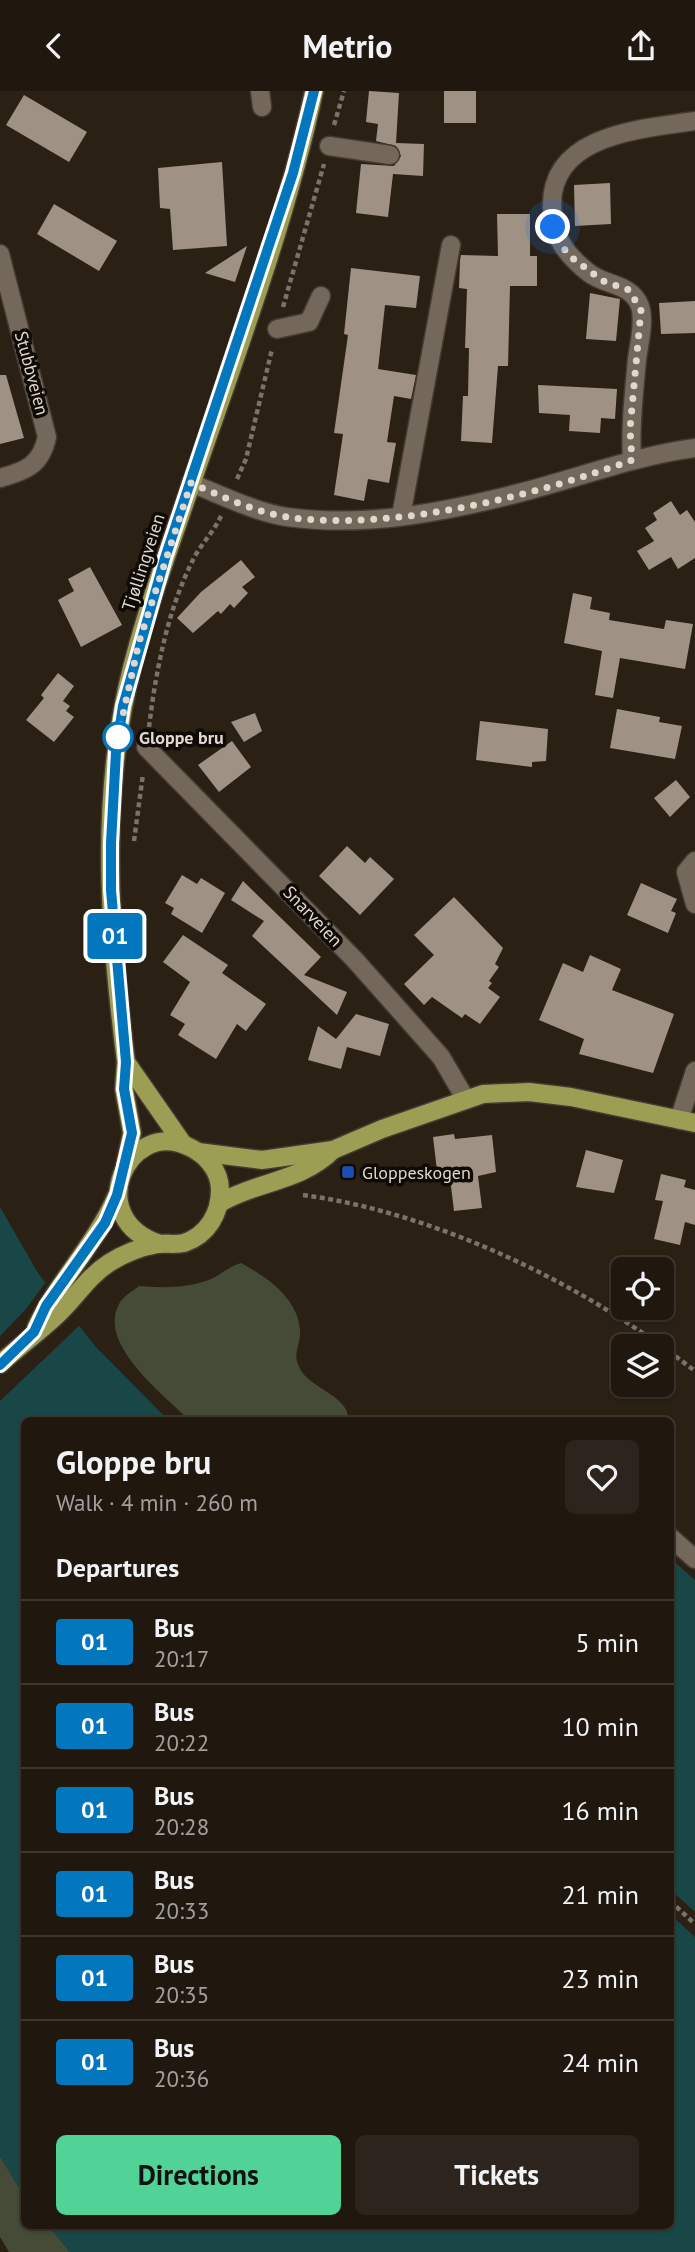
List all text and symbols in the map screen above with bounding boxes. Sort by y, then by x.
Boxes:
text: Metrio [302,25,393,67]
icon: back [35,27,73,65]
icon: share [622,27,660,65]
your location [535,209,570,244]
street label: Stubbveien [10,328,54,418]
street label: Tjøllingveien [116,511,170,613]
marker: Gloppe bru [103,722,133,752]
place label: Gloppe bru [139,726,224,749]
street label: Snarveien [278,881,348,951]
line badge: 01 [83,913,146,959]
text: 01 [101,920,129,951]
place label: Gloppeskogen [362,1161,471,1184]
marker: Gloppeskogen [340,1164,356,1180]
map controls [611,1257,674,1397]
button: locate [611,1257,674,1320]
button: layers [611,1334,674,1397]
text: Gloppe bru [56,1440,211,1483]
button: heart [565,1440,639,1514]
text: Walk · 4 min · 260 m [56,1488,258,1517]
text: Departures [56,1551,179,1584]
text: Bus [154,1611,194,1644]
text: 01 [81,1626,108,1657]
text: 5 min [576,1626,639,1659]
text: 20:17 [154,1644,209,1673]
text: Bus [154,1695,194,1728]
text: 01 [81,1710,108,1741]
text: 10 min [561,1710,639,1743]
text: 20:22 [154,1728,209,1757]
text: Bus [154,1779,194,1812]
text: 01 [81,1794,108,1825]
text: 16 min [561,1794,639,1827]
text: 20:28 [154,1812,209,1841]
text: Bus [154,1863,194,1896]
text: 01 [81,1878,108,1909]
text: 21 min [561,1878,639,1911]
text: 20:33 [154,1896,209,1925]
text: Bus [154,1947,194,1980]
text: 01 [81,1962,108,1993]
text: 23 min [561,1962,639,1995]
text: 20:35 [154,1980,209,2009]
text: Bus [154,2031,194,2064]
text: 01 [81,2046,108,2077]
text: 24 min [561,2046,639,2079]
text: 20:36 [154,2064,209,2093]
button: Directions [56,2135,341,2215]
button: Tickets [355,2135,639,2215]

